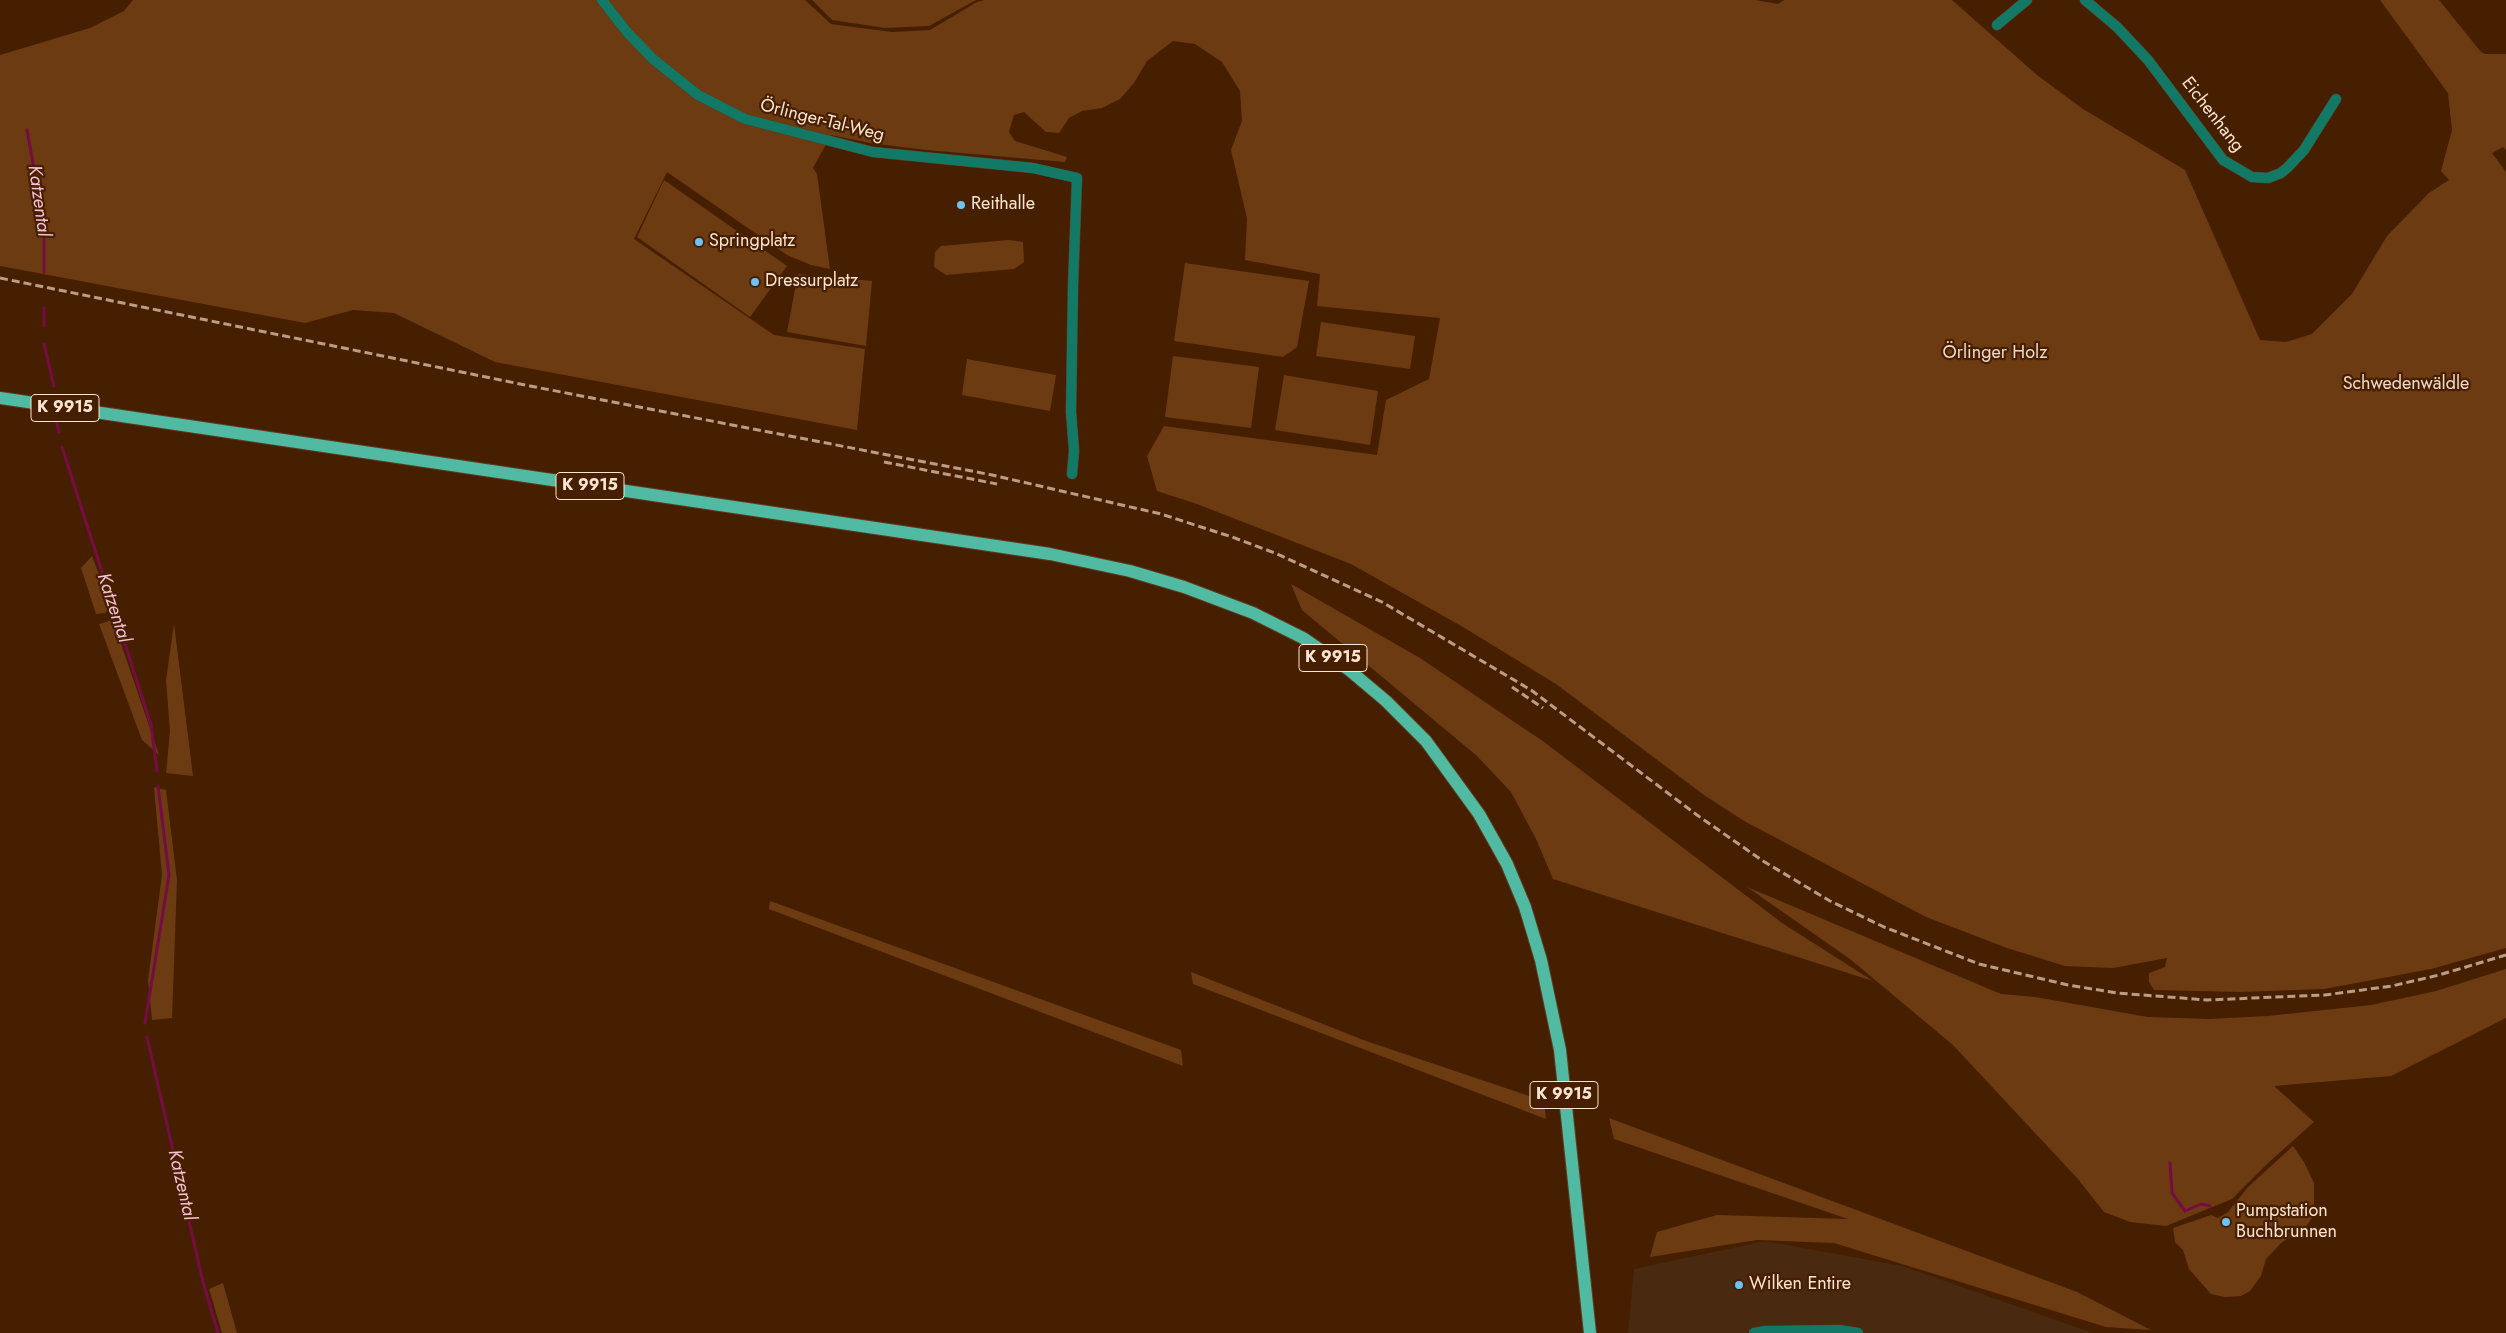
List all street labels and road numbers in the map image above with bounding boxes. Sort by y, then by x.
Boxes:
street label: Eichenhang [2176,73,2248,157]
street label: Örlinger-Tal-Weg [758,95,886,147]
road number: K 9915 [31,394,99,422]
road number: K 9915 [556,472,624,500]
road number: K 9915 [1299,644,1367,671]
road number: K 9915 [1530,1082,1598,1108]

